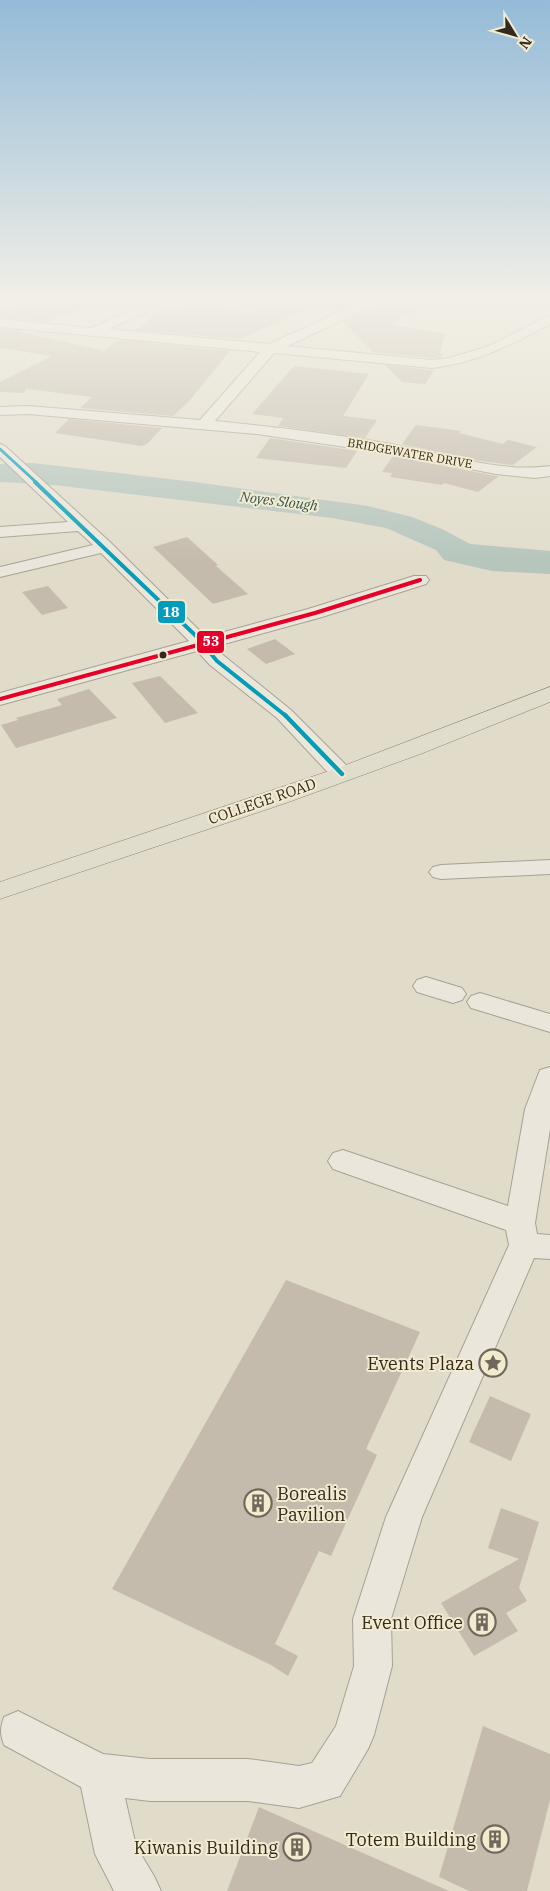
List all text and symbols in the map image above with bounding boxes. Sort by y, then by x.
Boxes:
north arrow [490,10,540,60]
text: N [515,33,536,53]
street label: BRIDGEWATER DRIVE [346,435,474,471]
water label: Noyes Slough [238,487,319,515]
line badge: 18 [157,600,186,624]
text: 18 [163,603,179,621]
line badge: 53 [196,630,225,654]
text: 53 [203,632,219,650]
unlabelled marker [158,650,168,660]
street label: COLLEGE ROAD [206,774,318,828]
place icon: Events Plaza [478,1348,508,1378]
place label: Events Plaza [367,1352,474,1375]
place label: Borealis Pavilion [277,1482,347,1526]
building icon: Borealis Pavilion [243,1488,273,1518]
building icon: Event Office [467,1607,497,1637]
place label: Event Office [361,1611,463,1634]
building icon: Totem Building [480,1824,510,1854]
place label: Totem Building [346,1828,476,1851]
building icon: Kiwanis Building [282,1832,312,1862]
place label: Kiwanis Building [134,1836,278,1859]

